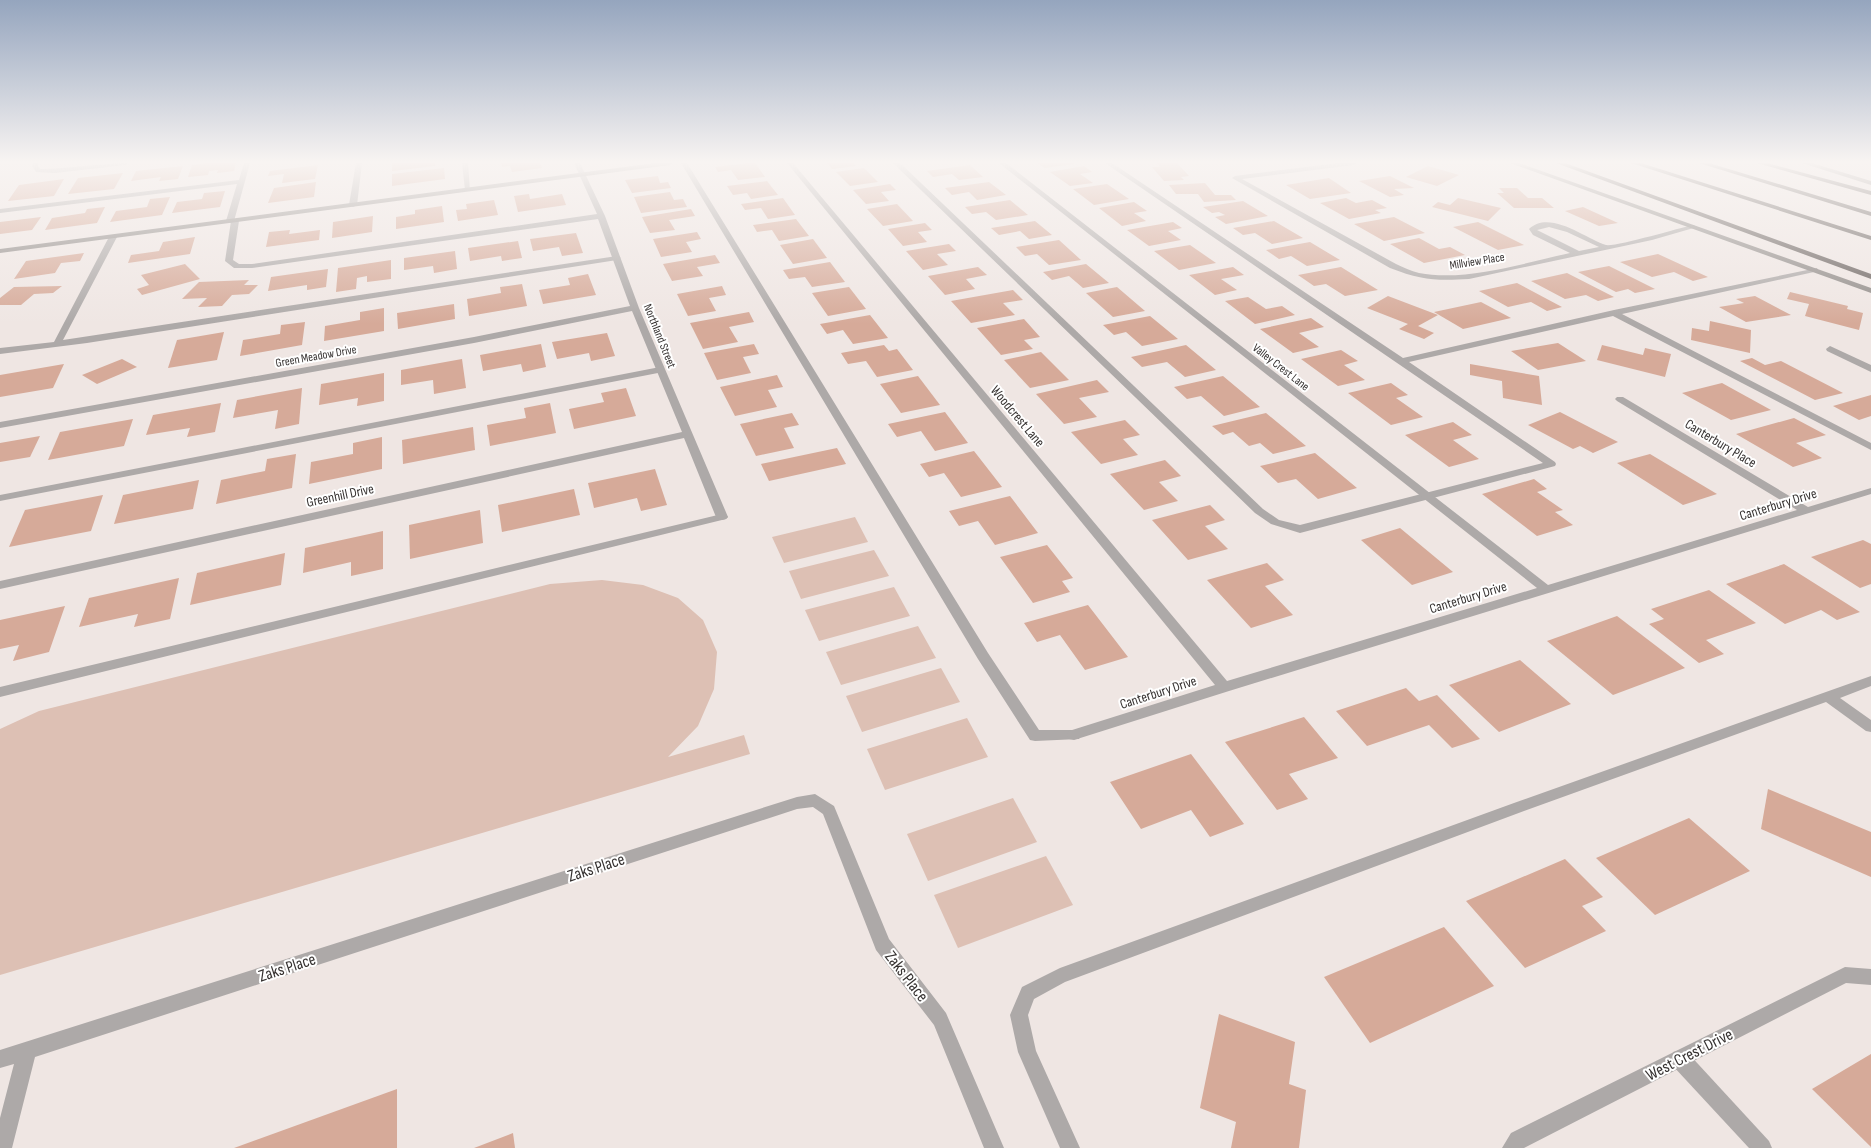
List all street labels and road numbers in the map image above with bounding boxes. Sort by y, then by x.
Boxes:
street label: Millview Place [1448,250,1506,273]
street label: Northland Street [640,302,679,371]
street label: Valley Crest Lane [1249,341,1312,394]
street label: Green Meadow Drive [274,342,358,371]
street label: Woodcrest Lane [987,382,1048,451]
street label: Canterbury Place [1682,415,1760,471]
street label: Greenhill Drive [305,480,375,511]
street label: Canterbury Drive [1738,485,1819,524]
street label: Canterbury Drive [1428,578,1509,617]
street label: Canterbury Drive [1118,672,1199,713]
street label: Zaks Place [565,849,628,887]
street label: Zaks Place [880,947,932,1006]
street label: Zaks Place [256,949,319,987]
street label: West Crest Drive [1643,1024,1736,1085]

